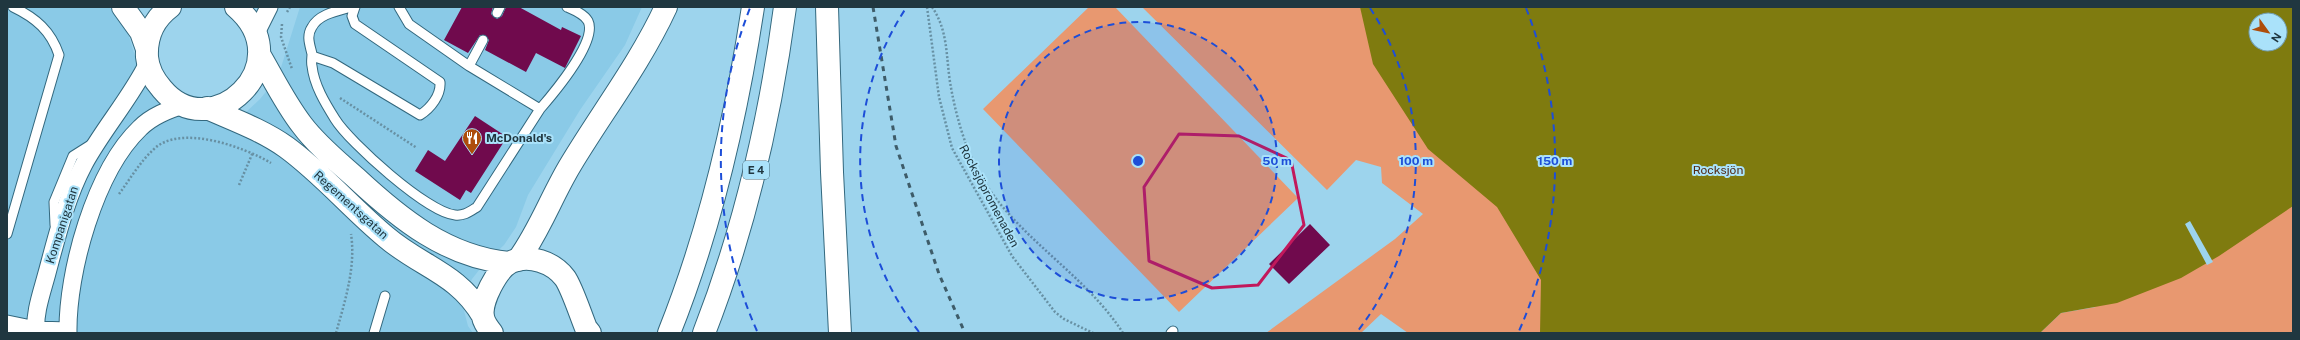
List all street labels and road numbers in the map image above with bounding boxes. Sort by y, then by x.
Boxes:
street label: Rocksjöpromenaden [956,142,1022,250]
road number: E 4 [743,161,769,179]
street label: Regementsgatan [311,168,391,242]
street label: Kompanigatan [43,185,81,265]

